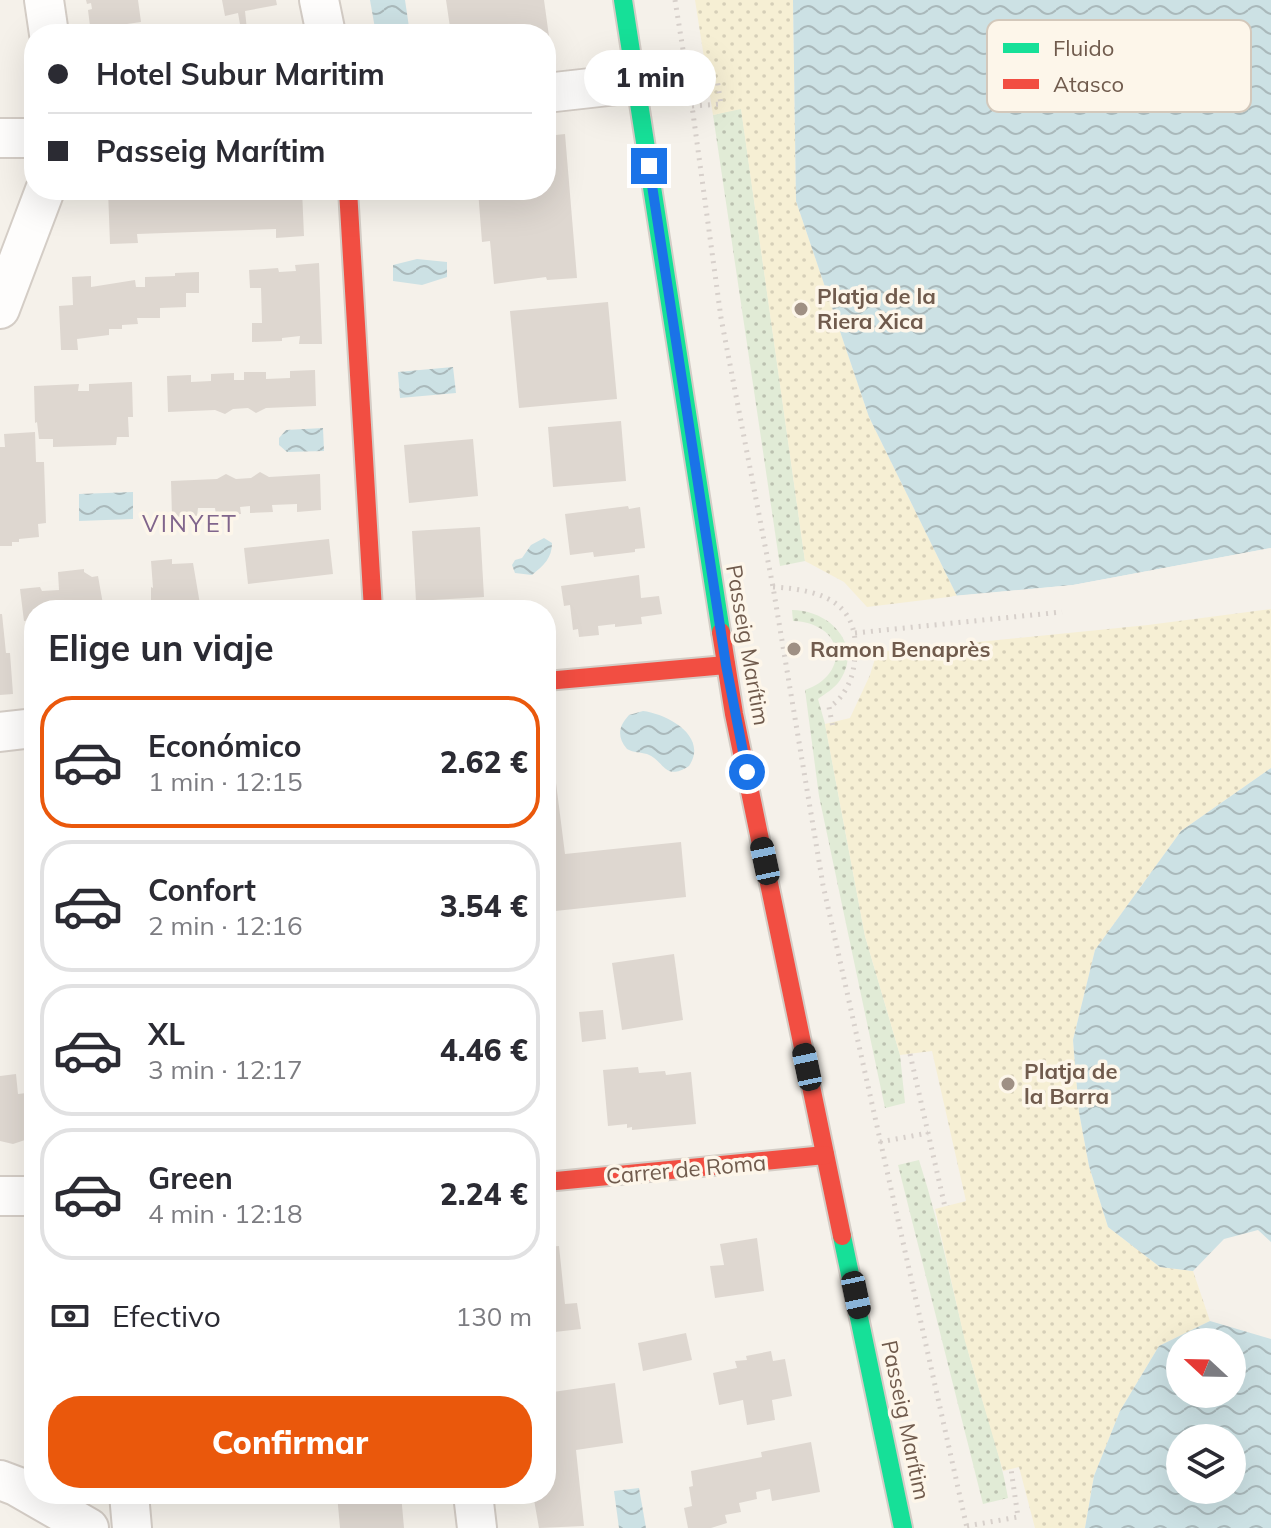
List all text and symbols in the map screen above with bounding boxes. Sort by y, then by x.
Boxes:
legend [987,20,1251,112]
text: Fluido [1053,34,1114,62]
callout: 1 min [583,50,715,106]
text: Hotel Subur Maritim [96,55,385,93]
text: 1 min [615,61,685,94]
text: Atasco [1053,70,1124,98]
text: Passeig Marítim [96,132,326,170]
route end [631,148,667,184]
place label: Platja de la Riera Xica [817,282,936,335]
marker: Platja de la Riera Xica [792,300,810,318]
district label: VINYET [142,508,238,538]
street label: Passeig Marítim [720,563,776,727]
text: Elige un viaje [48,625,274,670]
place label: Ramon Benaprès [810,635,990,663]
marker: Ramon Benaprès [785,640,803,658]
icon: car [52,726,124,798]
text: Económico [148,727,302,765]
text: 2.62 € [440,743,528,781]
route start [729,754,765,790]
text: 1 min · 12:15 [148,765,303,798]
car [748,835,782,887]
icon: car [52,870,124,942]
text: Confort [148,871,256,909]
text: 3.54 € [440,887,528,925]
text: 2 min · 12:16 [148,909,303,942]
icon: car [52,1014,124,1086]
text: XL [148,1015,185,1053]
text: 4.46 € [440,1031,528,1069]
car [790,1041,824,1093]
text: 3 min · 12:17 [148,1053,303,1086]
place label: Platja de la Barra [1024,1057,1117,1110]
marker: Platja de la Barra [999,1075,1017,1093]
street label: Carrer de Roma [605,1148,767,1190]
icon: car [52,1158,124,1230]
text: Green [148,1159,233,1197]
text: 2.24 € [440,1175,528,1213]
text: 4 min · 12:18 [148,1197,303,1230]
car [839,1269,873,1321]
icon: cash [48,1294,92,1338]
text: Efectivo [112,1297,221,1335]
text: 130 m [456,1300,532,1333]
north arrow [1166,1328,1246,1408]
map controls [1166,1328,1246,1504]
street label: Passeig Marítim [875,1338,937,1502]
button: Confirmar [48,1396,532,1488]
button: layers [1166,1424,1246,1504]

